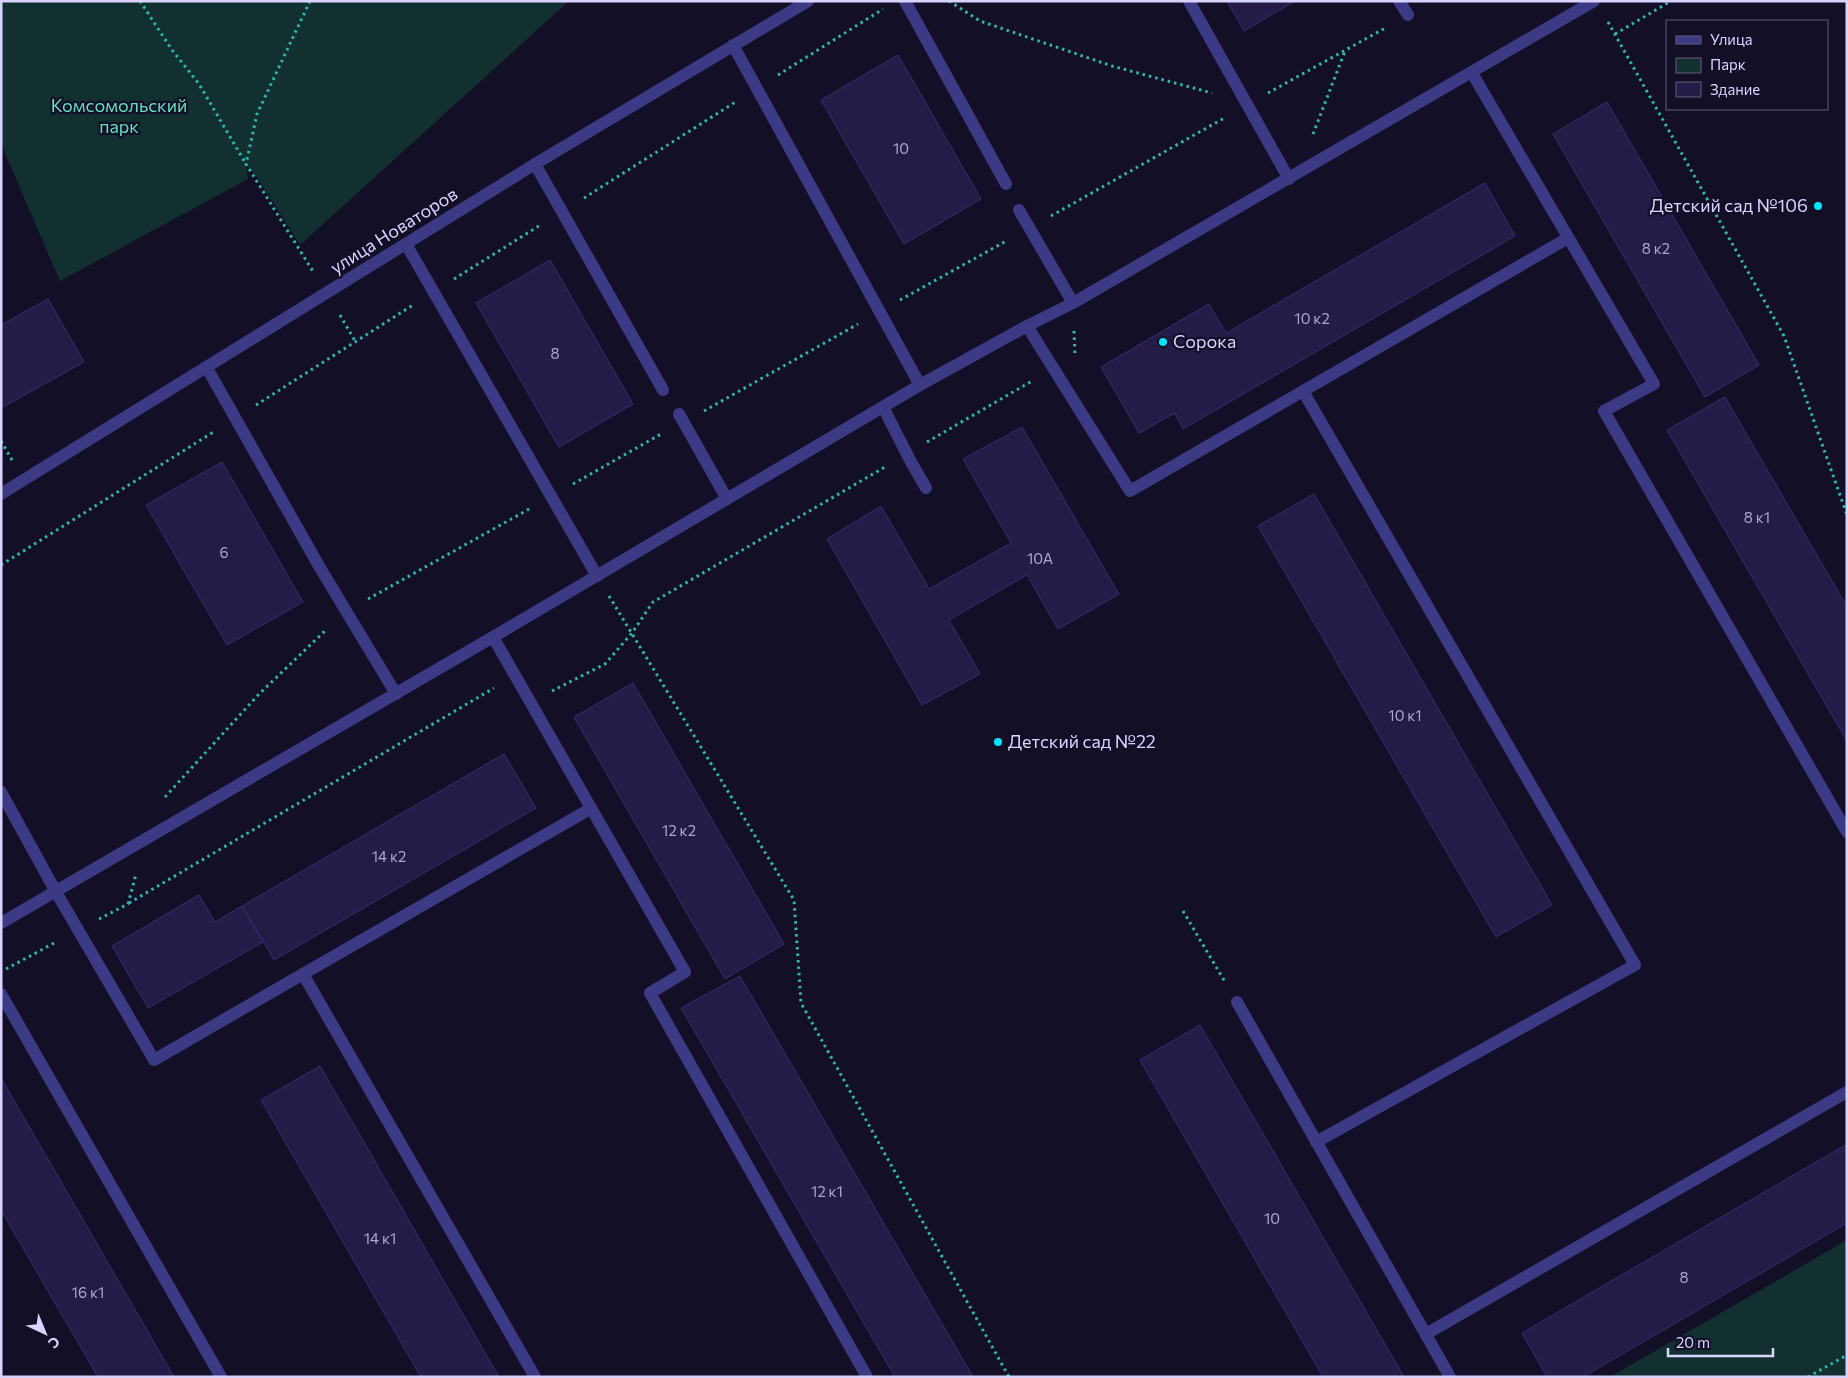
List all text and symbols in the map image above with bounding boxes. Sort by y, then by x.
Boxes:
legend [1666,20,1828,110]
text: Улица [1710,30,1752,48]
text: Парк [1710,55,1746,73]
text: Здание [1710,80,1760,98]
park label: Комсомольский парк [51,94,187,137]
house number: 10 [893,139,909,157]
street label: улица Новаторов [326,182,461,278]
place label: Детский сад №106 [1650,194,1808,216]
marker: Детский сад №106 [1812,200,1824,212]
house number: 8 к2 [1642,239,1670,257]
house number: 10 к2 [1294,309,1330,327]
place label: Сорока [1173,330,1236,352]
marker: Сорока [1157,336,1169,348]
house number: 8 [550,344,560,362]
house number: 8 к1 [1744,508,1770,526]
house number: 6 [219,543,229,561]
house number: 10А [1027,549,1053,567]
house number: 10 к1 [1388,706,1422,724]
place label: Детский сад №22 [1008,730,1156,752]
marker: Детский сад №22 [992,736,1004,748]
house number: 12 к2 [662,821,696,839]
house number: 14 к2 [372,847,406,865]
house number: 12 к1 [811,1182,843,1200]
house number: 10 [1264,1209,1280,1227]
house number: 14 к1 [364,1229,396,1247]
house number: 8 [1679,1268,1689,1286]
house number: 16 к1 [72,1283,104,1301]
north arrow [20,1308,70,1358]
scale bar [1668,1326,1773,1358]
text: С [45,1333,64,1352]
text: 20 m [1676,1333,1710,1351]

